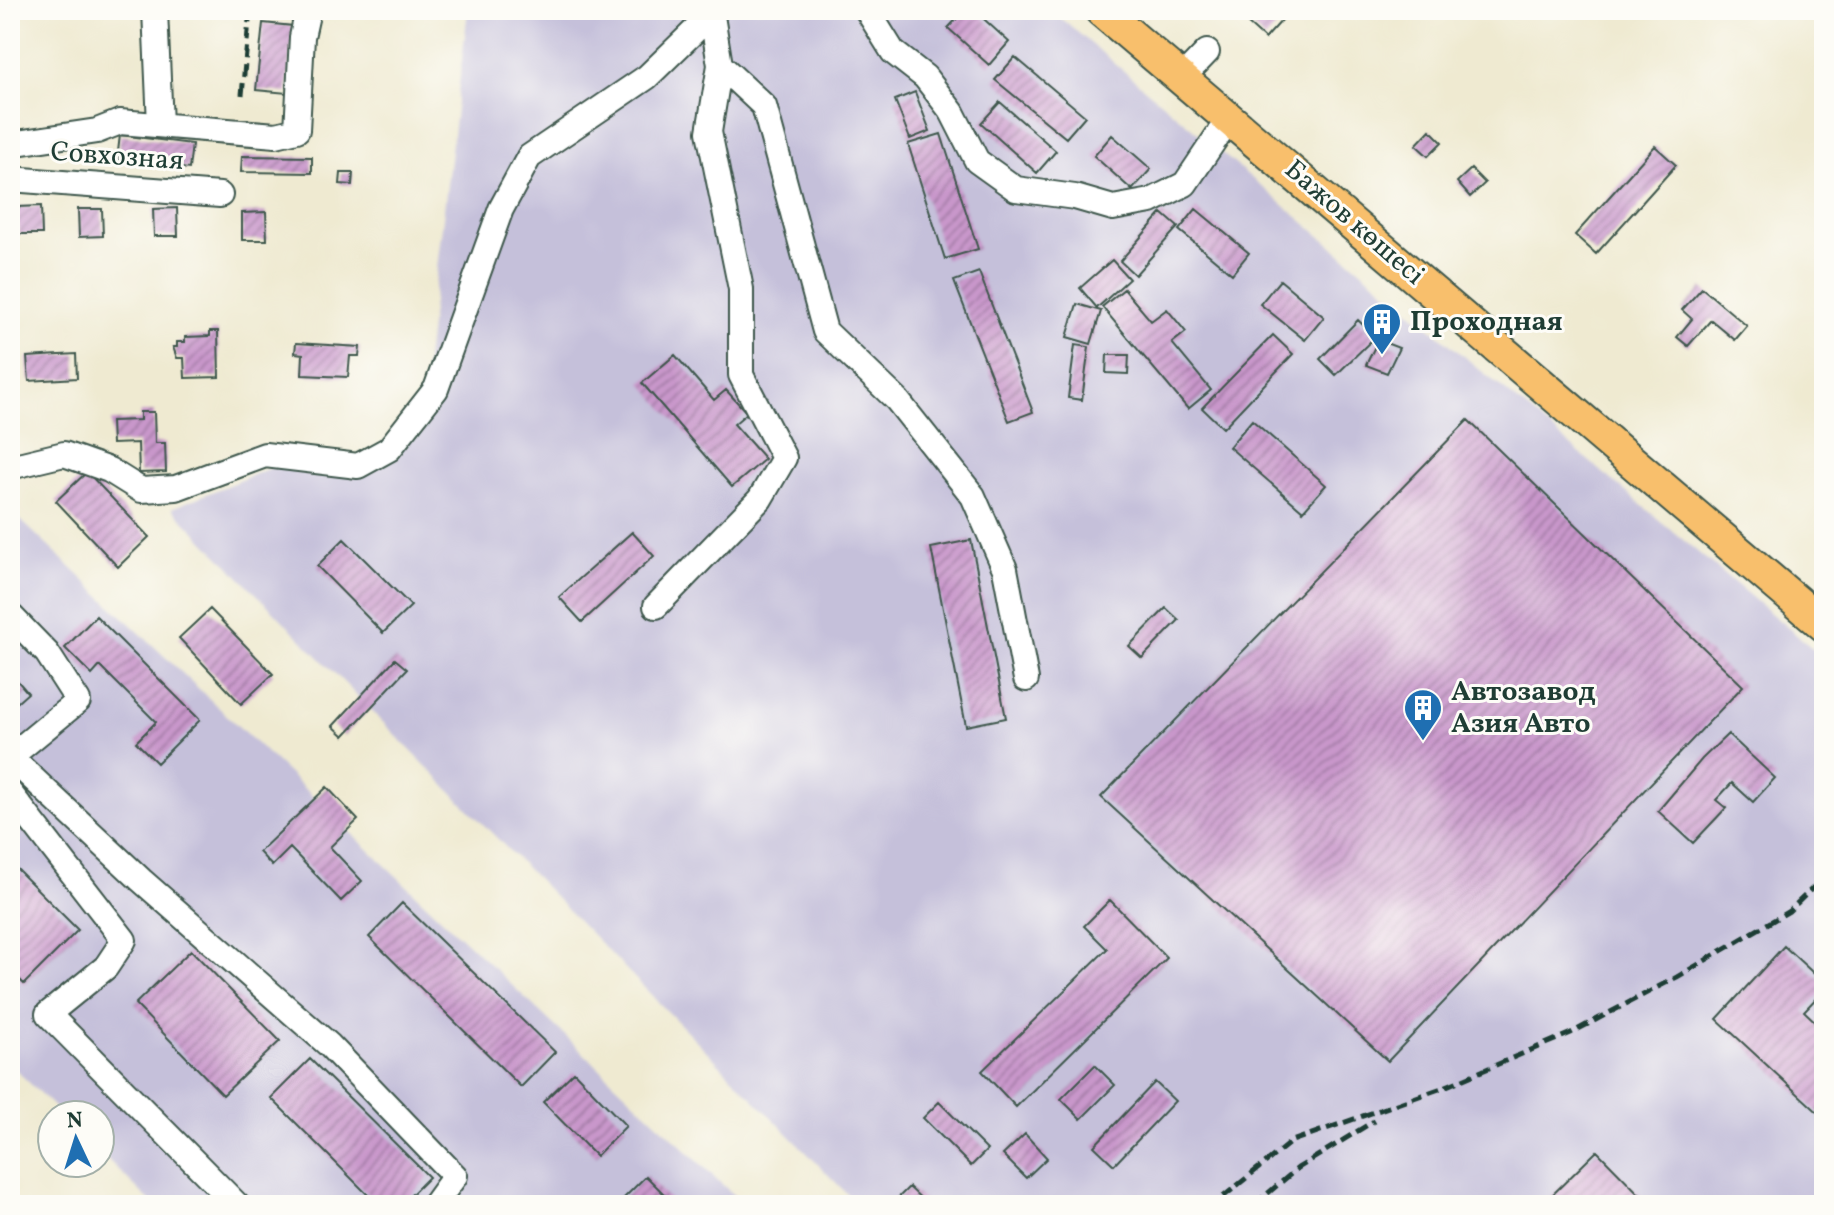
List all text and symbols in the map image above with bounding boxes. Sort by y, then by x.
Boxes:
street label: Совхозная [49,133,185,181]
street label: Бажов көшесі [1275,151,1433,295]
building icon: Проходная [1361,301,1403,356]
place label: Проходная [1410,303,1563,342]
place label: Автозавод Азия Авто [1451,673,1596,744]
building icon: Автозавод Азия Авто [1402,687,1444,742]
north arrow [36,1099,116,1179]
text: N [66,1106,84,1138]

